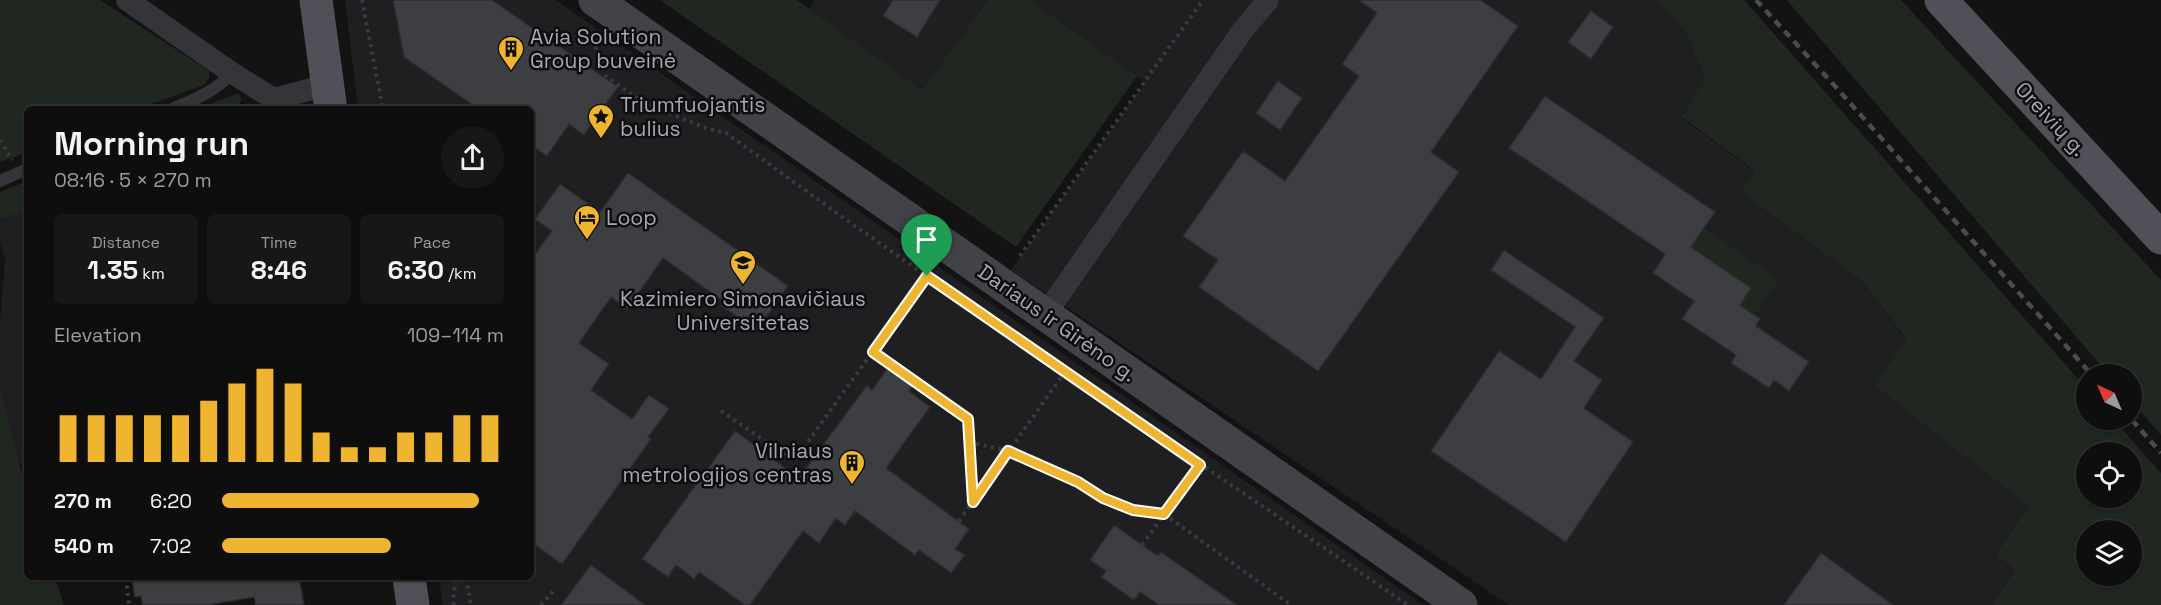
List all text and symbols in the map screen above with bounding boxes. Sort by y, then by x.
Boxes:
place label: Avia Solution Group buveinė [530,23,676,74]
building icon: Avia Solution Group buveinė [496,34,526,72]
street label: Oreivių g. [2010,76,2093,162]
place label: Triumfuojantis bulius [620,91,765,142]
place icon: Triumfuojantis bulius [586,102,616,140]
text: Morning run [54,123,249,165]
button: share [441,126,504,189]
text: 08:16 · 5 × 270 m [54,167,212,193]
hotel icon: Loop [572,203,602,241]
place label: Loop [606,204,657,231]
pin [901,214,952,276]
icon: arrive [910,223,943,256]
text: Distance [92,232,160,253]
text: Time [261,232,297,253]
text: Pace [413,232,451,253]
school or university icon: Kazimiero Simonavičiaus Universitetas [728,248,758,286]
text: 1.35 [87,253,138,287]
text: 8:46 [251,253,307,287]
text: 6:30 [388,253,444,287]
street label: Dariaus ir Girėno g. [973,258,1142,387]
text: km [138,263,165,284]
text: /km [444,263,476,284]
place label: Kazimiero Simonavičiaus Universitetas [620,285,866,336]
text: Elevation [54,322,142,348]
text: 109–114 m [407,322,504,348]
north arrow [2076,364,2142,430]
map controls [2076,364,2142,586]
place label: Vilniaus metrologijos centras [623,437,832,488]
button: locate [2076,442,2142,508]
building icon: Vilniaus metrologijos centras [837,448,867,486]
text: 270 m [54,488,112,514]
text: 6:20 [150,488,192,514]
button: layers [2076,520,2142,586]
text: 540 m [54,533,114,559]
text: 7:02 [150,533,191,559]

